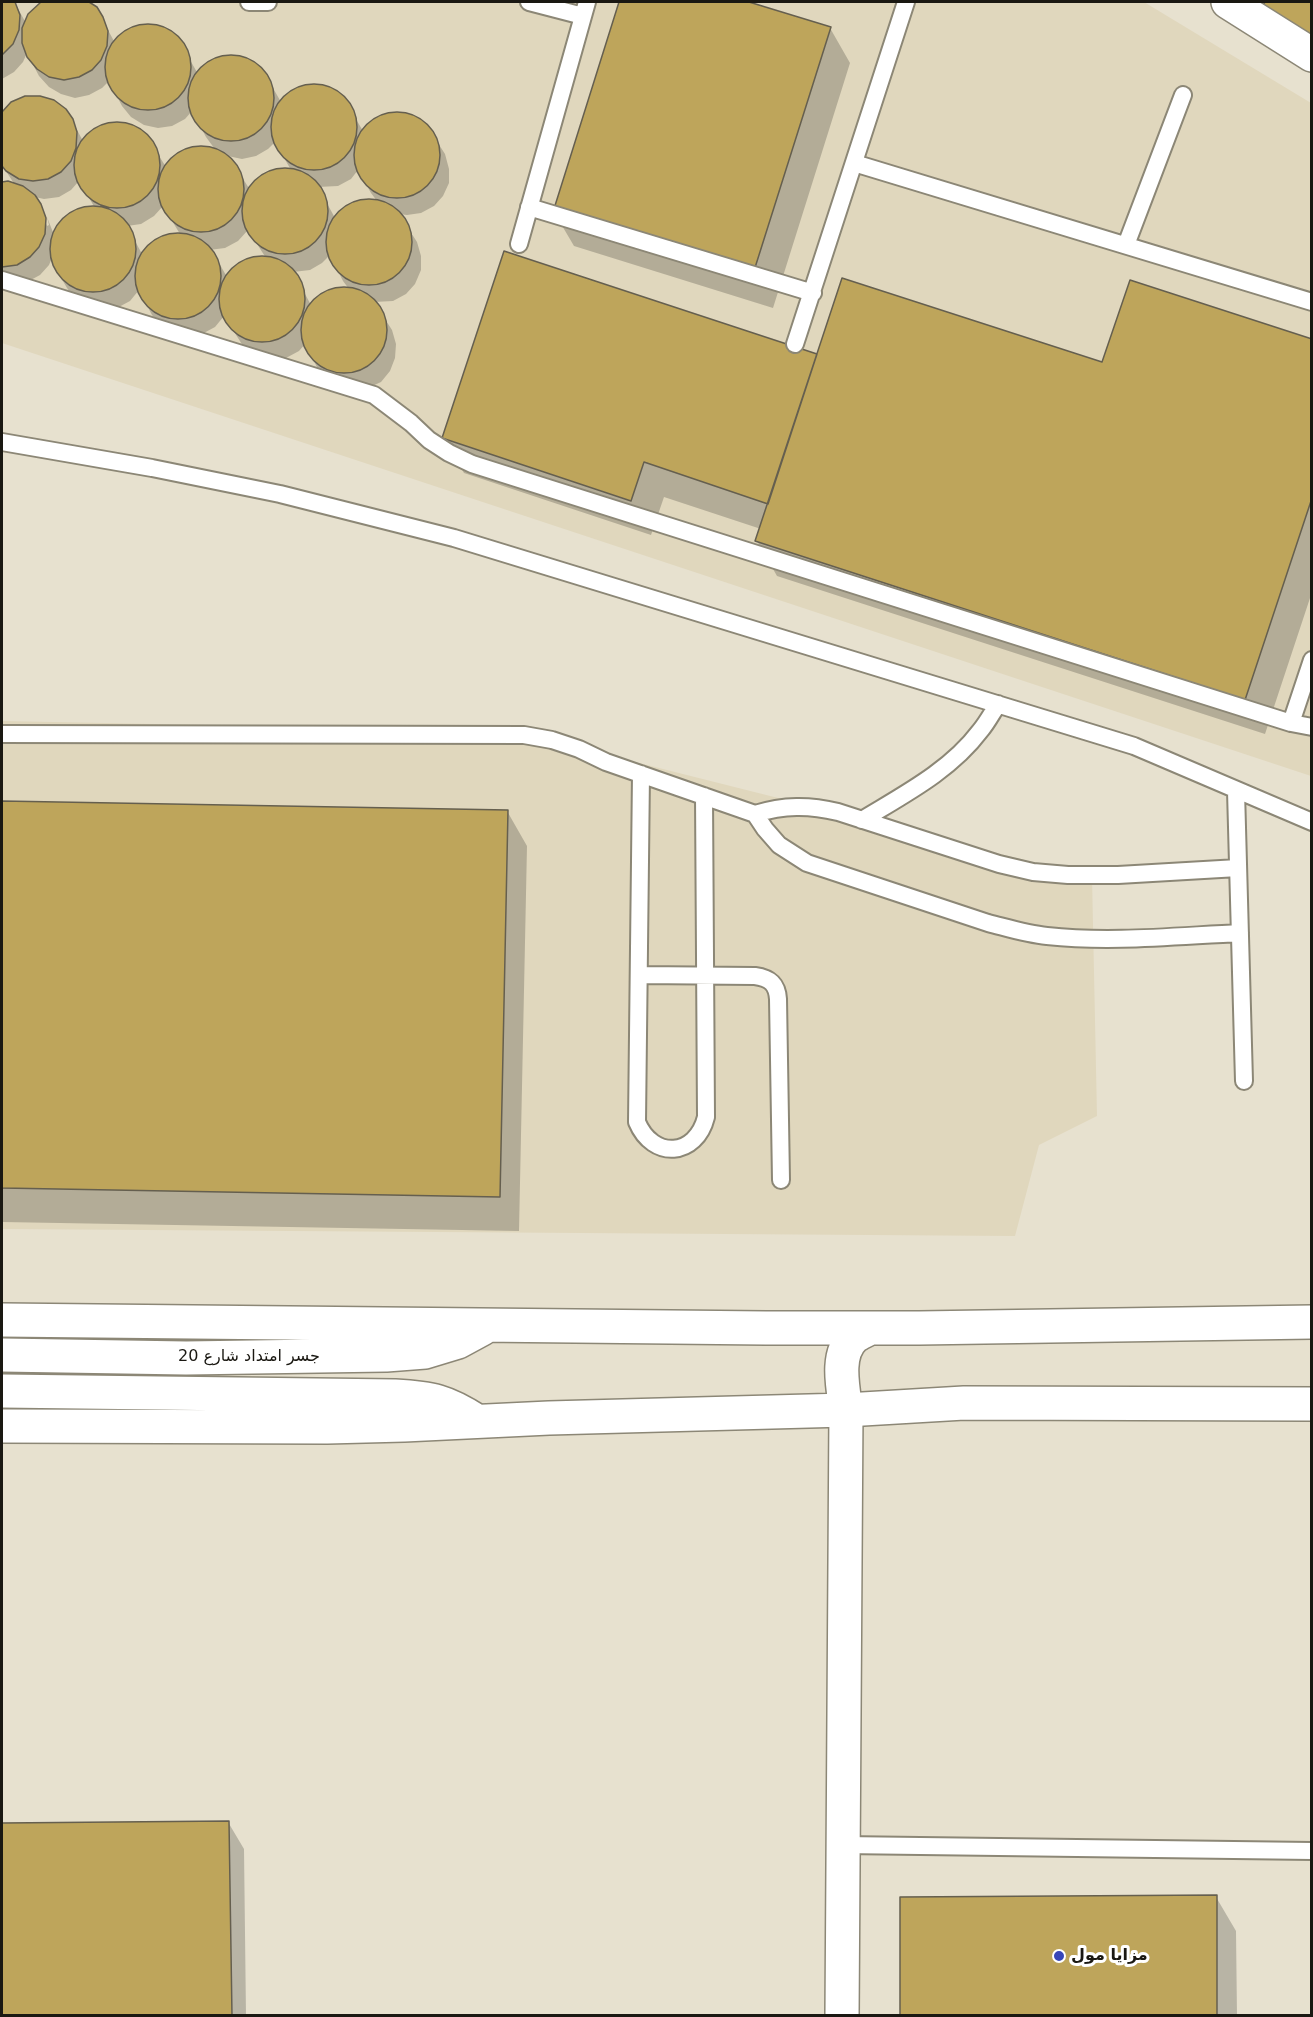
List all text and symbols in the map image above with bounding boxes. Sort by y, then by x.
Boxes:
street label: جسر امتداد شارع 20 [178,1347,320,1367]
place label: مزايا مول [1071,1946,1148,1966]
marker: مزايا مول [1052,1949,1066,1963]

